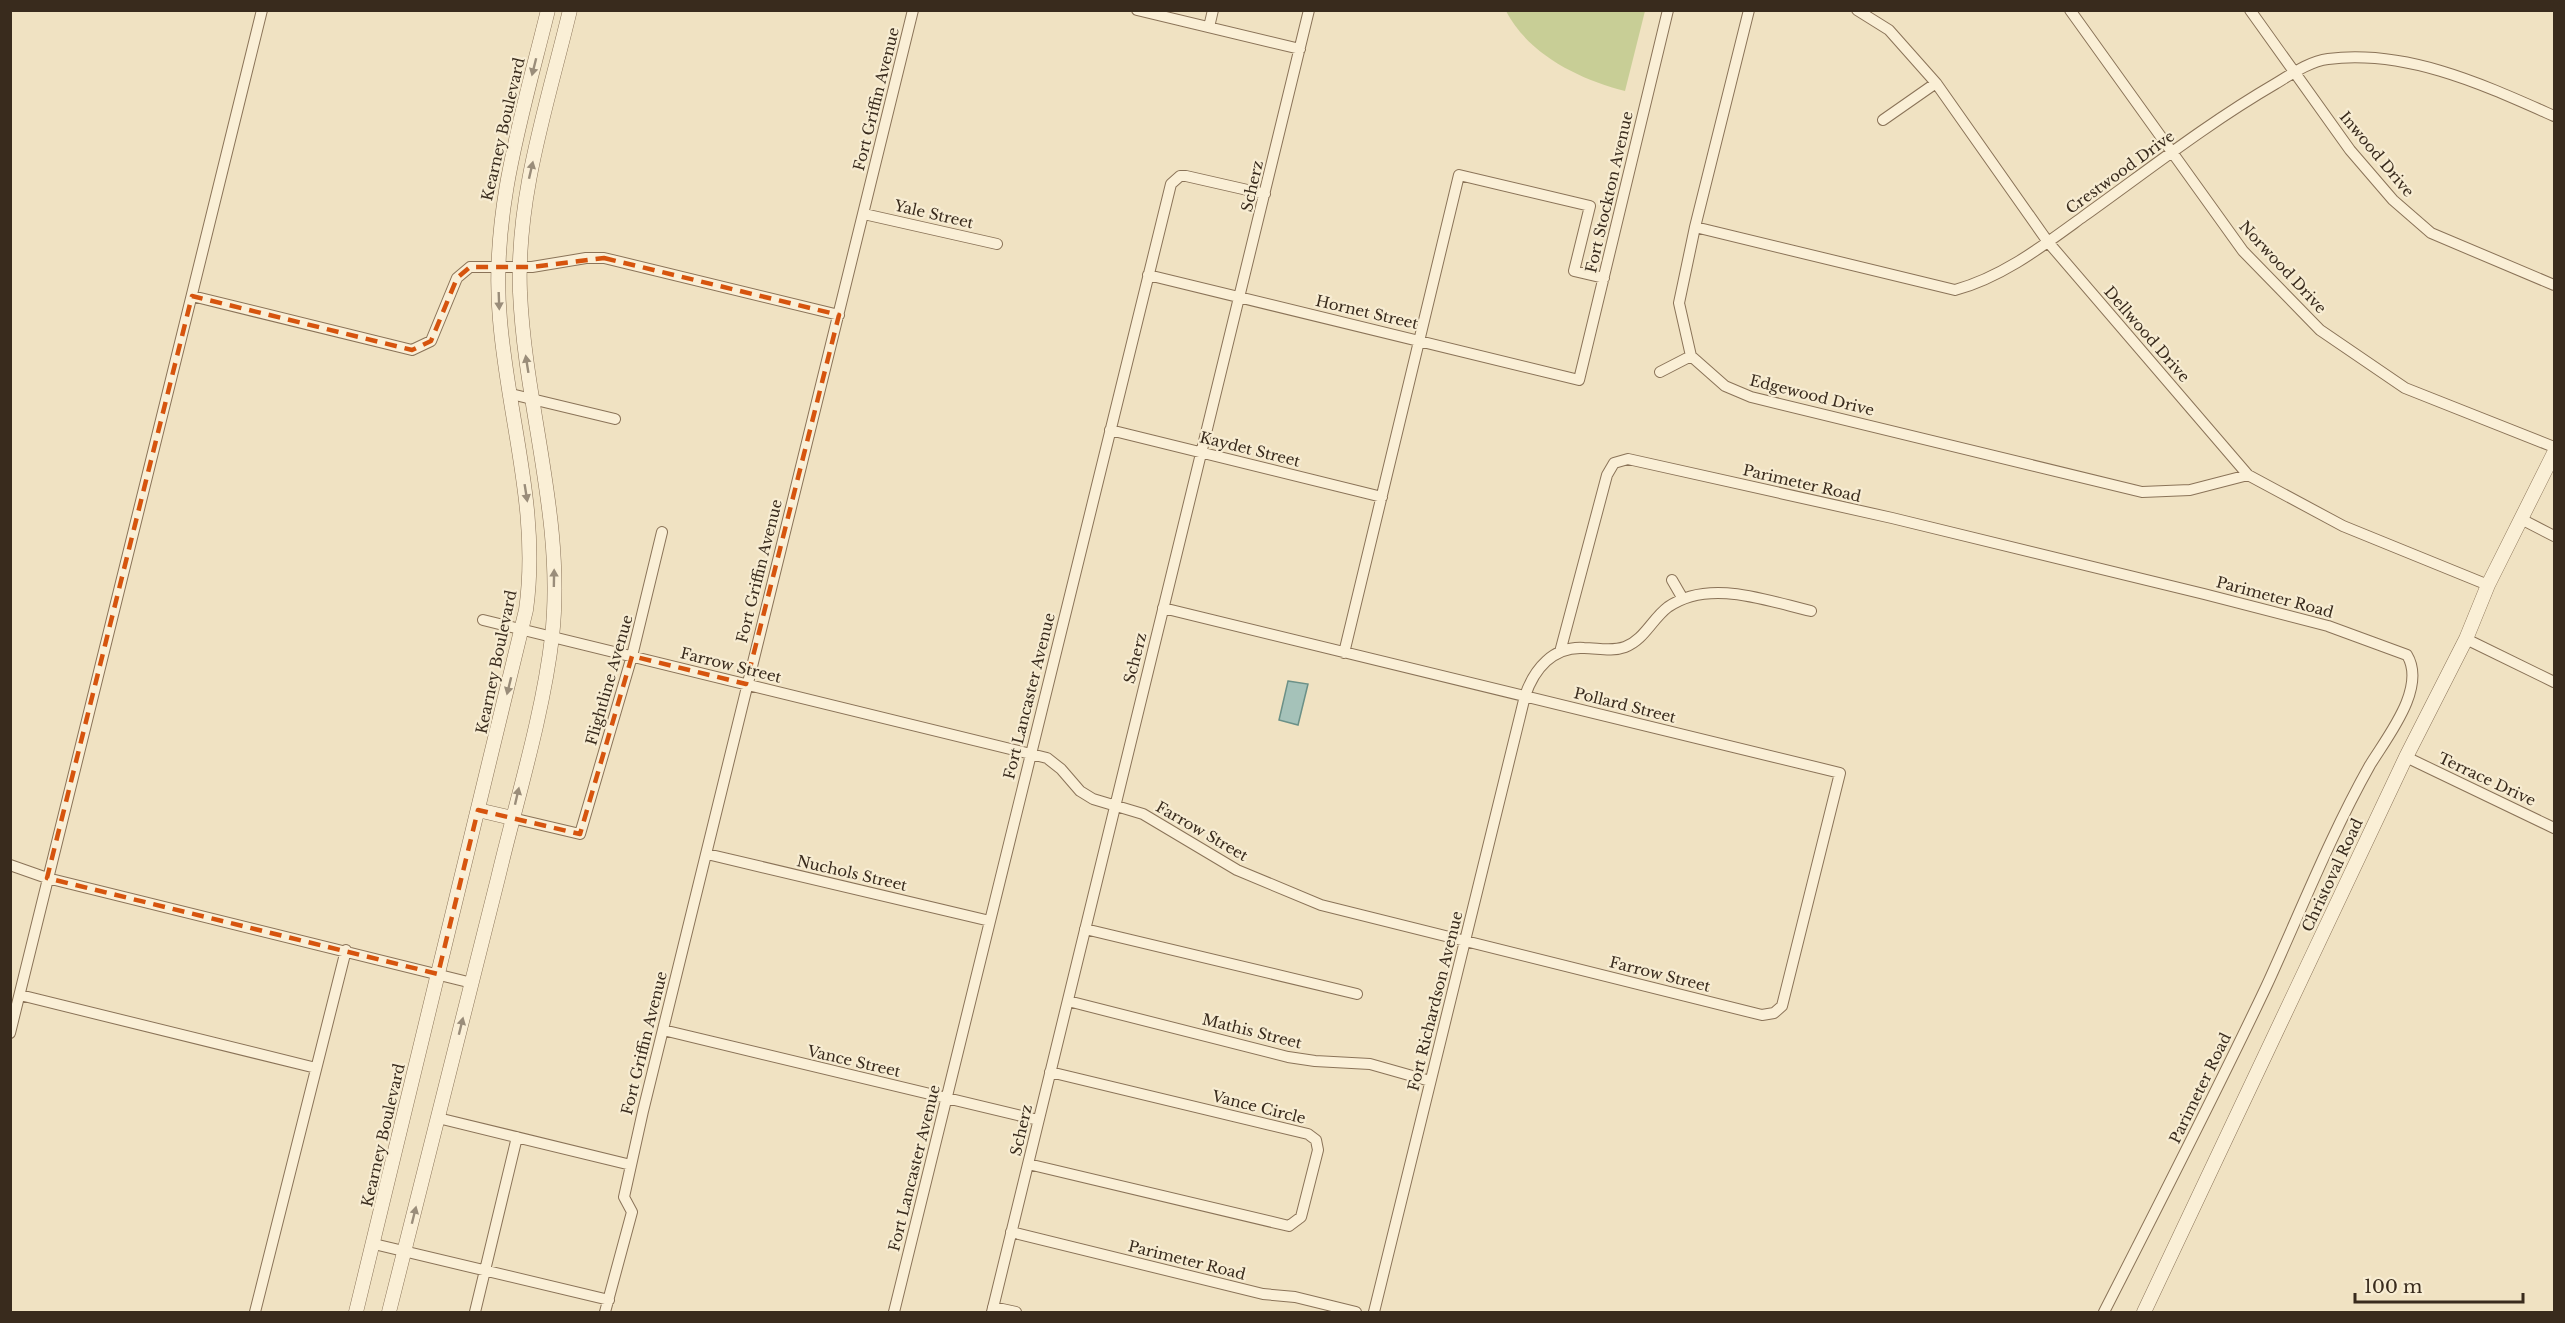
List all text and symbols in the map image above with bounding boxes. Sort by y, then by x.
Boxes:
street label: Fort Griffin Avenue [849,25,903,173]
street label: Kearney Boulevard [477,55,529,203]
one-way arrow [528,58,538,77]
street label: Inwood Drive [2336,107,2418,201]
street label: Fort Stockton Avenue [1581,109,1637,275]
street label: Crestwood Drive [2062,126,2178,218]
street label: Scherz [1237,158,1267,214]
one-way arrow [527,161,536,180]
street label: Yale Street [892,195,976,232]
street label: Norwood Drive [2235,217,2331,317]
street label: Dellwood Drive [2100,282,2194,386]
one-way arrow [494,291,504,310]
street label: Hornet Street [1314,291,1420,333]
one-way arrow [522,354,531,373]
street label: Edgewood Drive [1748,370,1876,420]
street label: Kaydet Street [1198,427,1302,471]
street label: Parimeter Road [1741,460,1863,506]
one-way arrow [522,484,531,503]
street label: Fort Griffin Avenue [732,497,786,645]
one-way arrow [549,568,559,587]
street label: Parimeter Road [2214,572,2336,622]
street label: Kearney Boulevard [471,588,521,736]
street label: Fort Lancaster Avenue [999,611,1059,781]
street label: Flightline Avenue [581,613,637,747]
street label: Scherz [1119,630,1151,686]
street label: Farrow Street [679,643,784,687]
one-way arrow [504,677,514,695]
street label: Pollard Street [1572,683,1678,727]
street label: Terrace Drive [2435,748,2539,810]
one-way arrow [513,786,523,805]
street label: Farrow Street [1153,797,1252,865]
street label: Christoval Road [2297,815,2367,935]
street label: Nuchols Street [795,851,909,895]
street label: Fort Richardson Avenue [1403,909,1467,1093]
street label: Farrow Street [1608,952,1713,996]
street label: Fort Griffin Avenue [617,969,671,1117]
street label: Mathis Street [1200,1009,1304,1053]
one-way arrow [457,1017,467,1035]
street label: Parimeter Road [2165,1030,2235,1146]
street label: Vance Street [805,1041,903,1081]
street label: Kearney Boulevard [357,1061,409,1209]
street label: Fort Lancaster Avenue [884,1083,944,1253]
street label: Vance Circle [1209,1086,1308,1128]
street label: Scherz [1006,1102,1036,1158]
one-way arrow [409,1206,419,1224]
street label: Parimeter Road [1126,1236,1248,1284]
scale bar [2355,1266,2523,1304]
text: 100 m [2364,1276,2422,1298]

